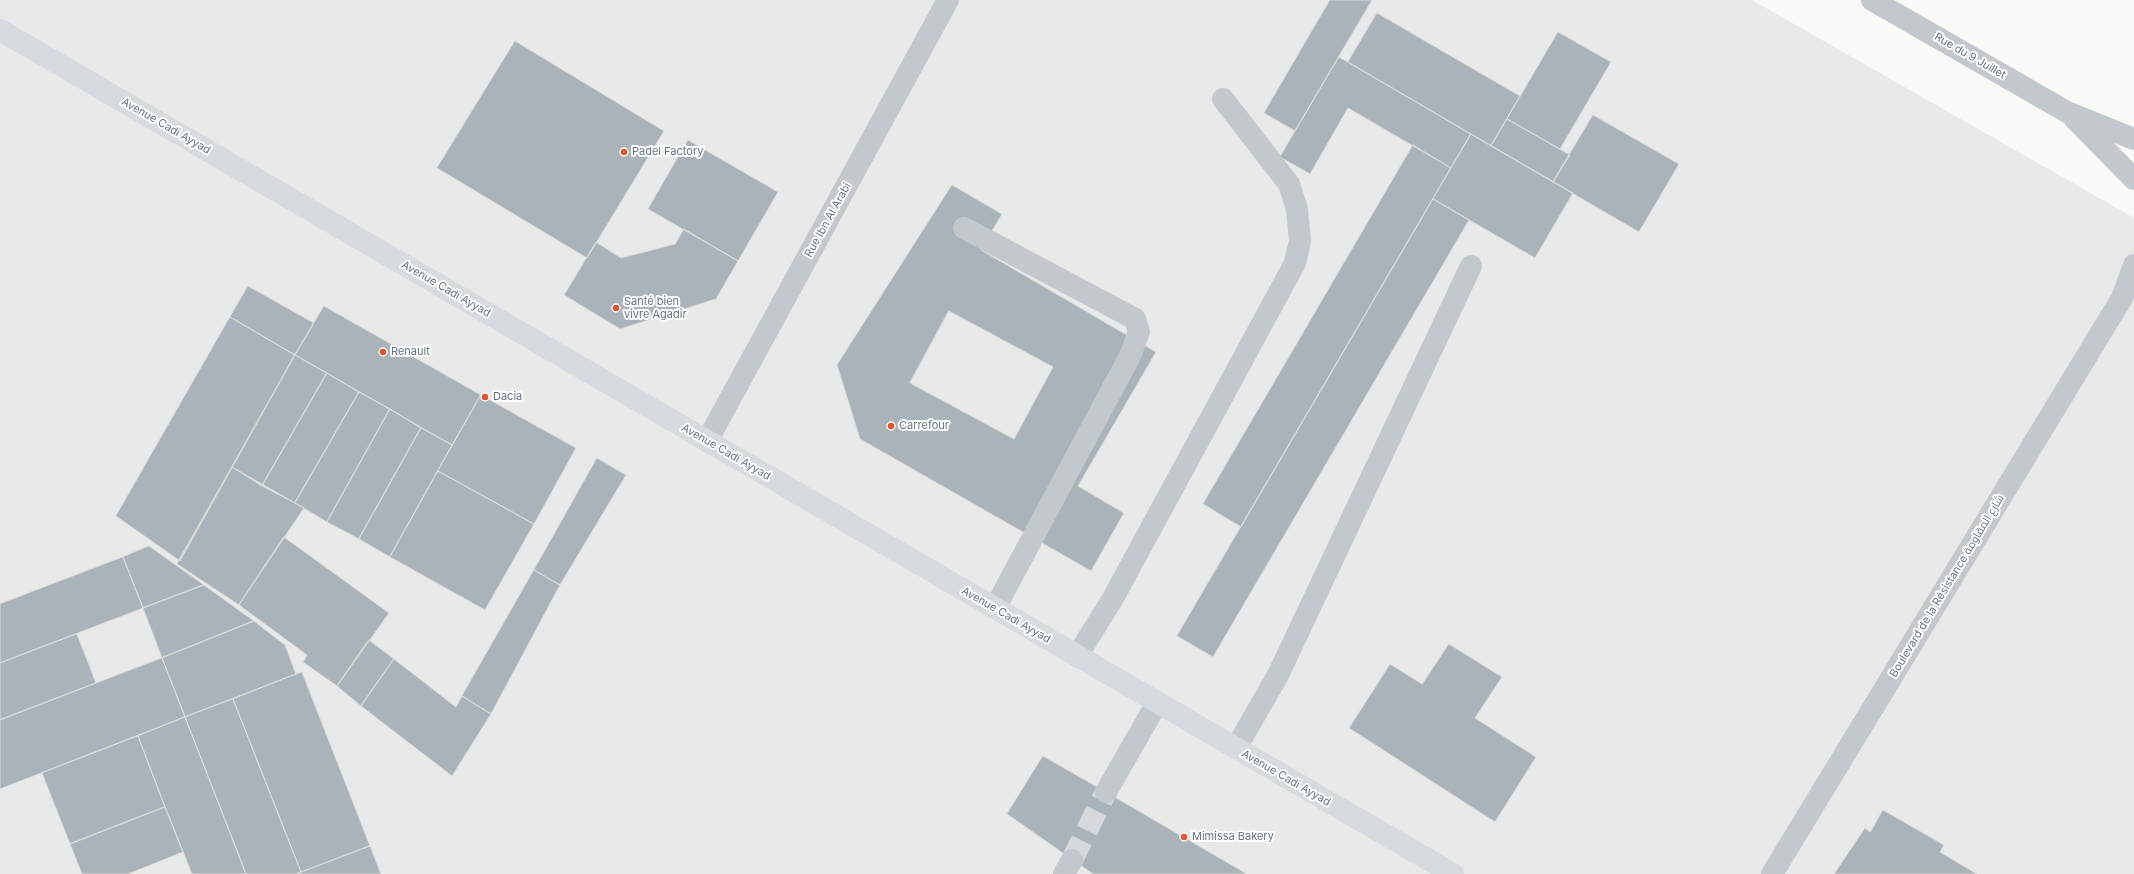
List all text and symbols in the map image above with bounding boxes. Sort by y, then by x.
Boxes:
street label: Rue du 9 Juillet [1932,30,2008,82]
street label: Avenue Cadi Ayyad [119,95,213,157]
place label: Padel Factory [632,145,703,159]
marker: Padel Factory [619,147,629,157]
street label: Rue Ibn Al Arabi [802,180,854,260]
street label: Avenue Cadi Ayyad [399,258,493,320]
place label: Santé bien vivre Agadir [624,295,687,321]
marker: Santé bien vivre Agadir [611,303,621,313]
place label: Renault [391,345,430,359]
marker: Renault [378,347,388,357]
place label: Dacia [493,390,522,404]
marker: Dacia [480,392,490,402]
place label: Carrefour [899,419,949,433]
street label: Avenue Cadi Ayyad [679,421,773,483]
marker: Carrefour [886,421,896,431]
street label: Boulevard de la Résistance شارع المقاومة [1887,492,2007,680]
street label: Avenue Cadi Ayyad [959,584,1053,646]
street label: Avenue Cadi Ayyad [1239,747,1333,809]
place label: Mimissa Bakery [1192,830,1274,844]
marker: Mimissa Bakery [1179,832,1189,842]

